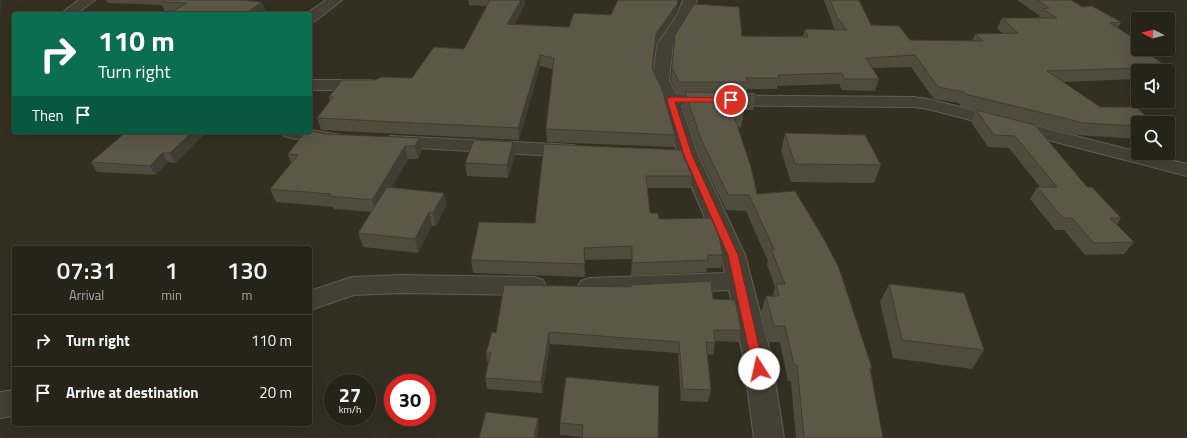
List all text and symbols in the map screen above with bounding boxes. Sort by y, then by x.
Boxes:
north arrow [1131,12,1175,56]
map controls [1131,12,1175,160]
text: 110 m [98,19,175,62]
icon: right [32,28,84,80]
text: Turn right [98,58,171,85]
button: sound [1131,64,1175,108]
pin [714,83,748,117]
icon: arrive [720,89,742,111]
text: Then [32,104,64,127]
icon: arrive [72,104,94,126]
button: search [1131,116,1175,160]
text: 07:31 [57,252,116,288]
text: 1 [165,252,178,288]
text: 130 [227,252,267,288]
text: Arrival [69,285,104,305]
text: min [161,285,182,305]
text: m [242,285,252,305]
text: Turn right [66,329,130,352]
text: 110 m [251,329,292,352]
icon: right [32,330,54,352]
position arrow [738,348,780,390]
speed limit sign: 30 [384,374,436,426]
text: 27 [339,379,361,410]
text: Arrive at destination [66,381,199,404]
text: 20 m [259,381,292,404]
icon: arrive [32,382,54,404]
text: km/h [339,402,361,417]

